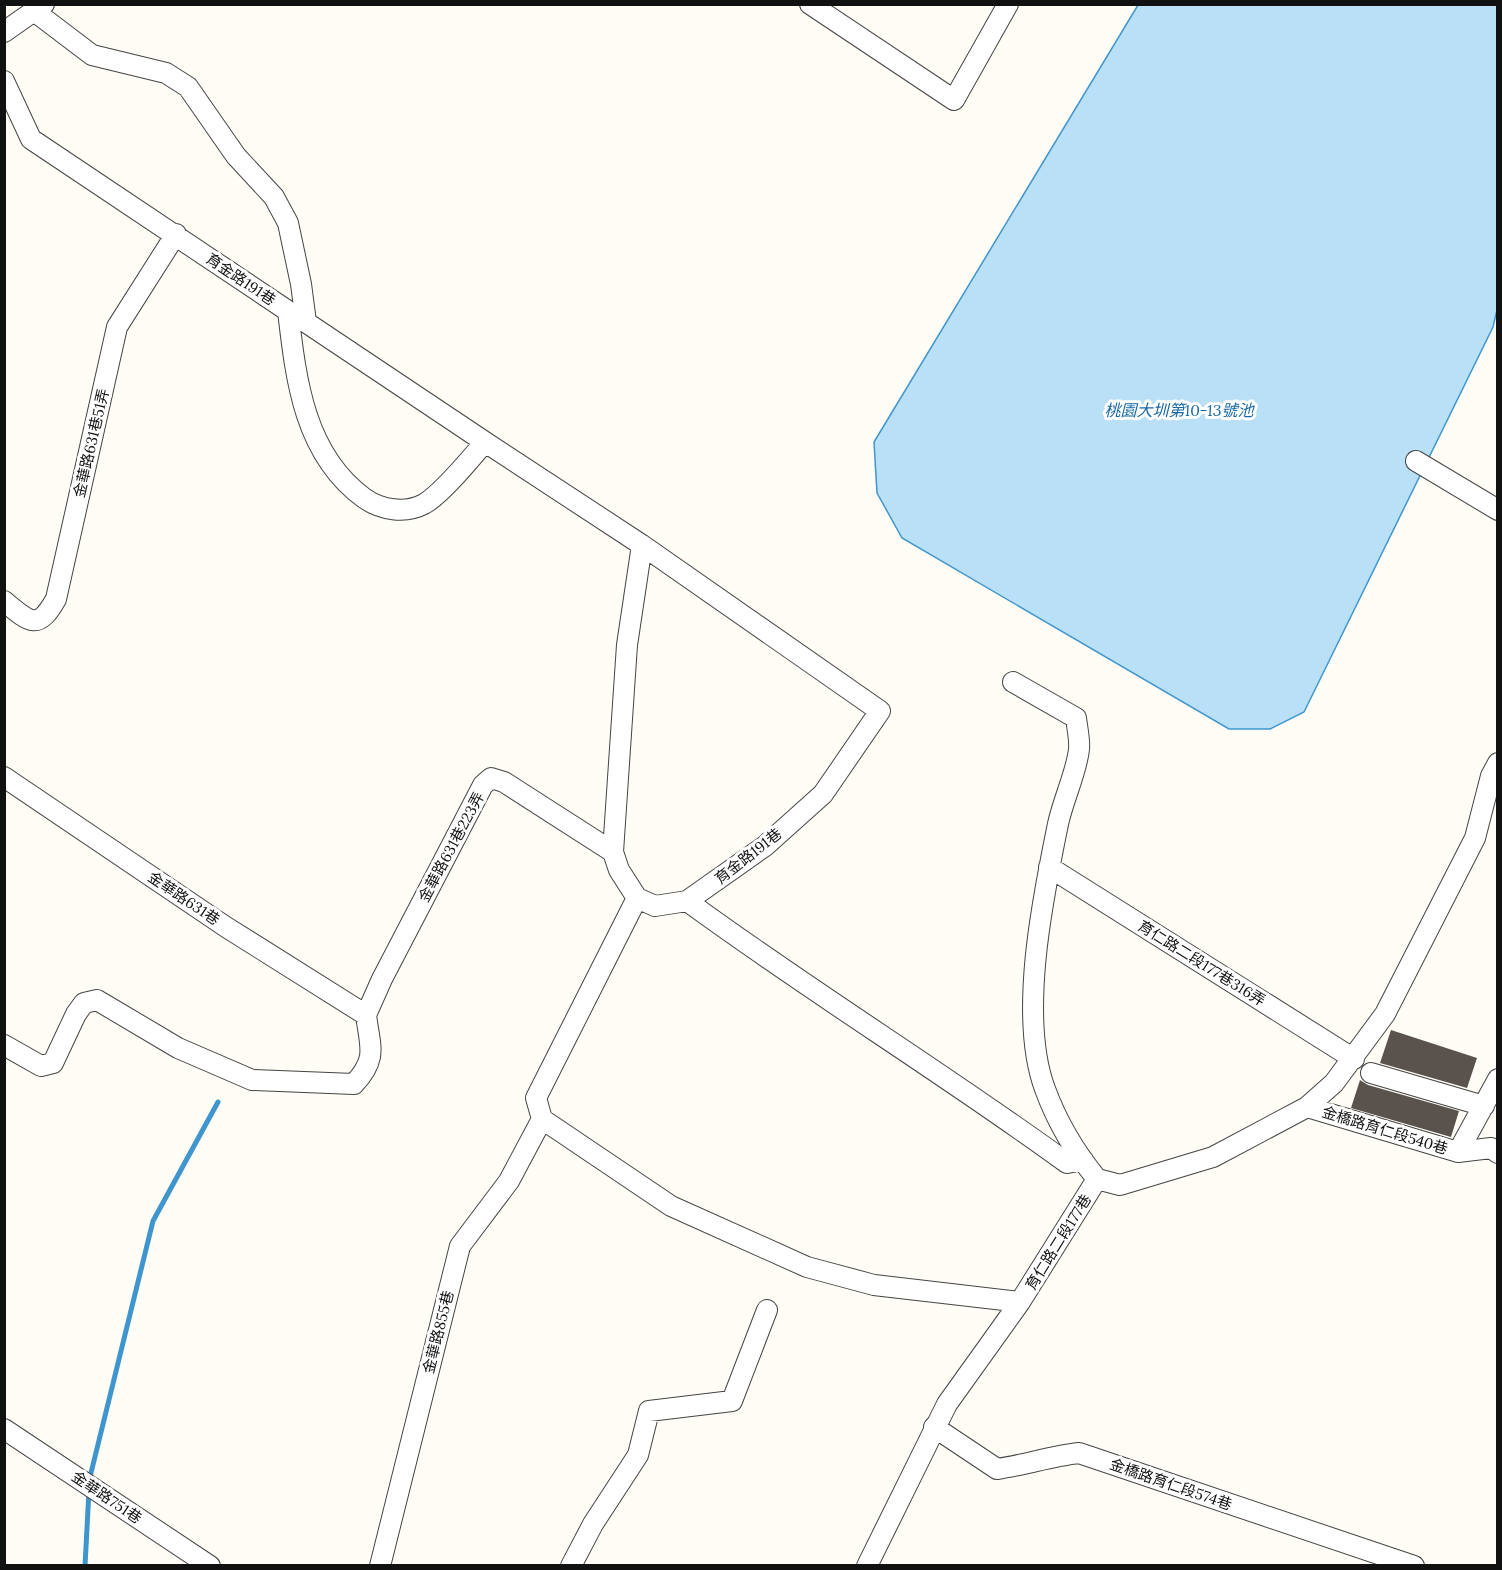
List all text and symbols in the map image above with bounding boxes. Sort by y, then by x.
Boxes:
street label: 育金路191巷 [203,249,279,309]
street label: 金華路631巷51弄 [69,387,113,499]
water label: 桃園大圳第10-13號池 [1105,400,1255,420]
street label: 金華路631巷223弄 [414,789,488,905]
street label: 育金路191巷 [711,824,785,888]
street label: 金華路631巷 [144,867,224,929]
street label: 育仁路二段177巷316弄 [1135,916,1269,1010]
street label: 金橋路育仁段540巷 [1320,1102,1450,1158]
street label: 育仁路二段177巷 [1021,1191,1095,1293]
street label: 金華路855巷 [419,1289,457,1375]
street label: 金橋路育仁段574巷 [1107,1454,1235,1514]
street label: 金華路751巷 [68,1467,146,1527]

